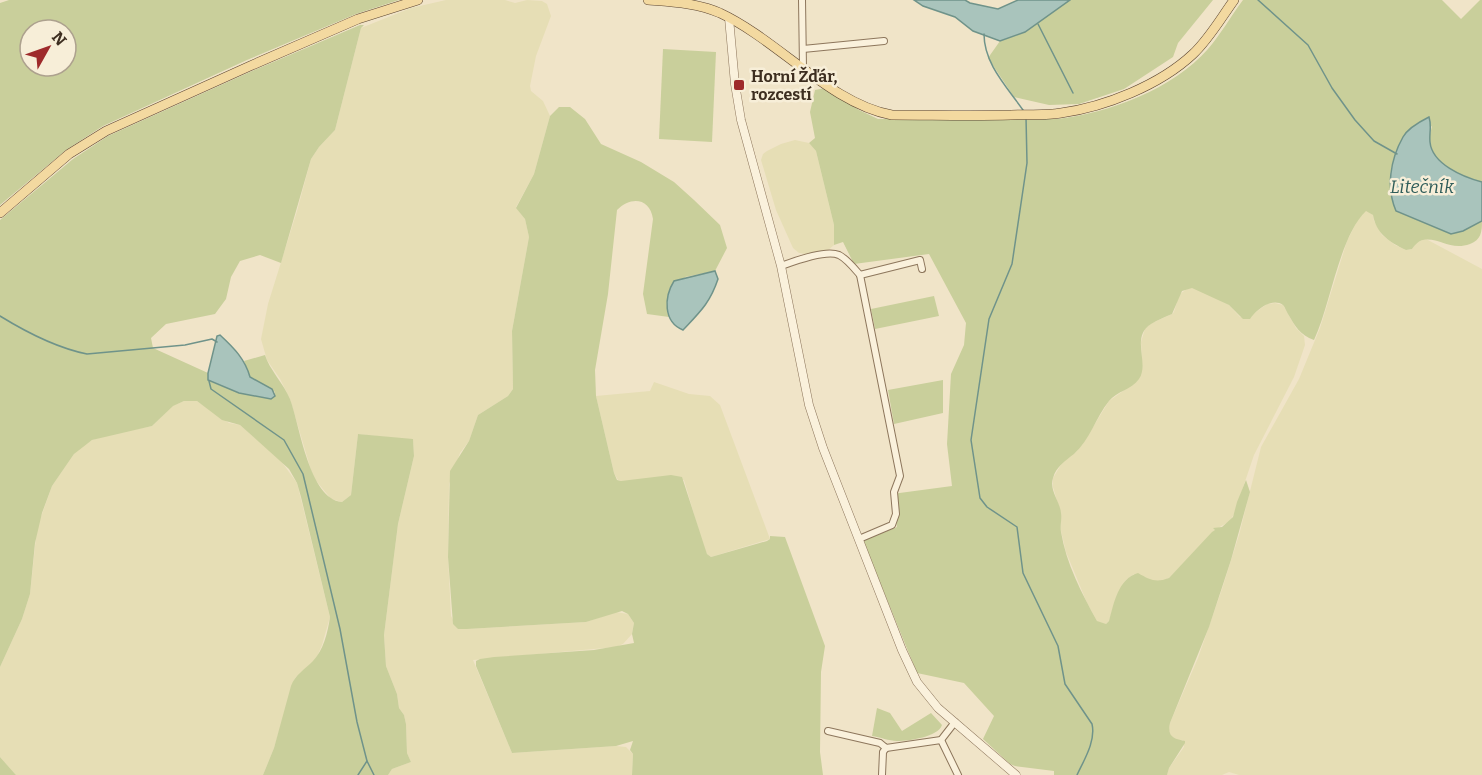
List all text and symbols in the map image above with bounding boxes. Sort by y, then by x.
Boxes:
north arrow [18,18,78,78]
text: N [48,28,70,50]
place label: Horní Žďár, rozcestí [751,66,838,104]
marker: Horní Žďár, rozcestí [732,78,746,92]
water label: Litečník [1390,176,1454,198]

